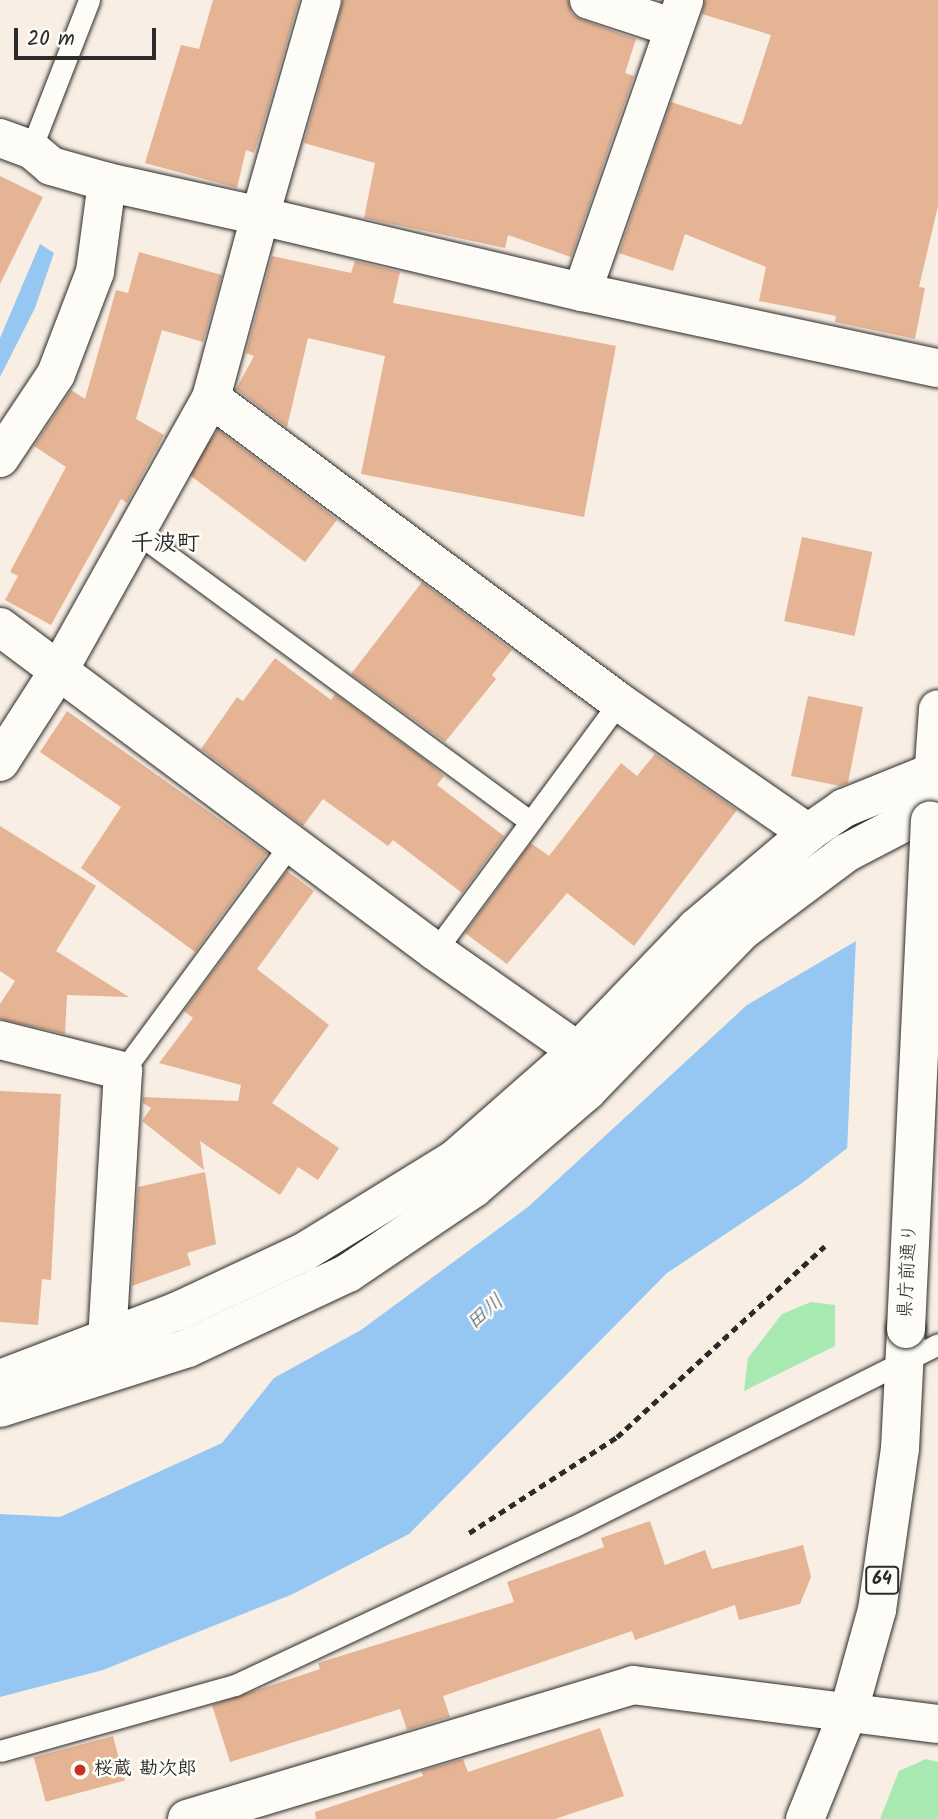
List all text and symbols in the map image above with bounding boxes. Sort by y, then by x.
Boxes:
scale bar [18,14,159,58]
text: 20 m [27,23,75,56]
district label: 千波町 [131,530,199,558]
street label: 県庁前通り [895,1223,923,1319]
water label: 田川 [462,1290,510,1336]
road number: 64 [864,1566,900,1595]
place label: 桜蔵 勘次郎 [94,1759,196,1781]
marker: 桜蔵 勘次郎 [72,1762,88,1778]

